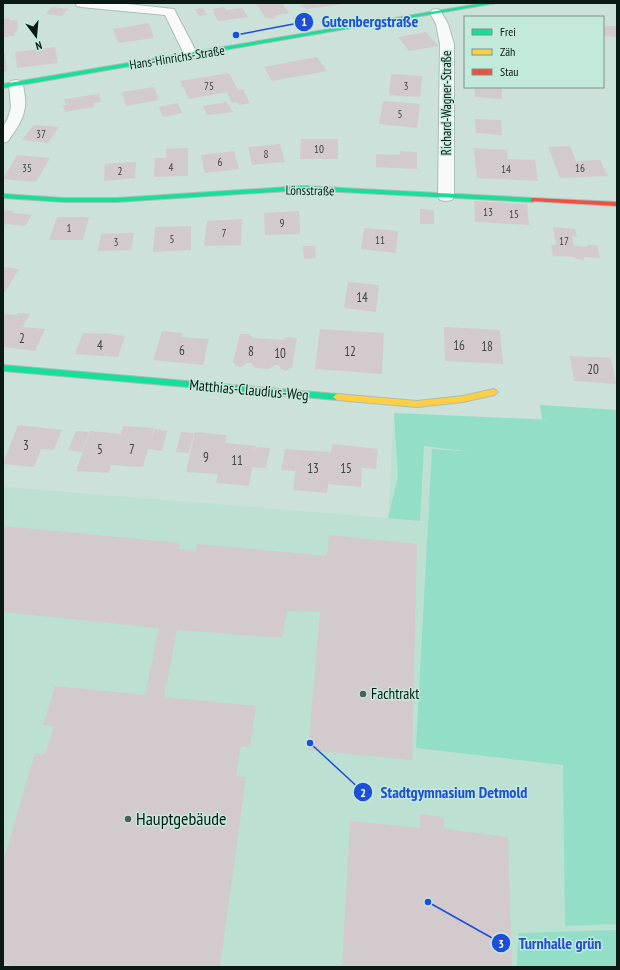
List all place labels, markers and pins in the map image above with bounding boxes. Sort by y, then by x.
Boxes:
callout: Gutenbergstraße [294,8,426,36]
place label: Fachtrakt [371,684,419,703]
marker: Fachtrakt [358,689,368,699]
callout: Stadtgymnasium Detmold [353,778,536,806]
place label: Hauptgebäude [136,807,227,830]
marker: Hauptgebäude [123,814,133,824]
callout: Turnhalle grün [491,929,610,957]

